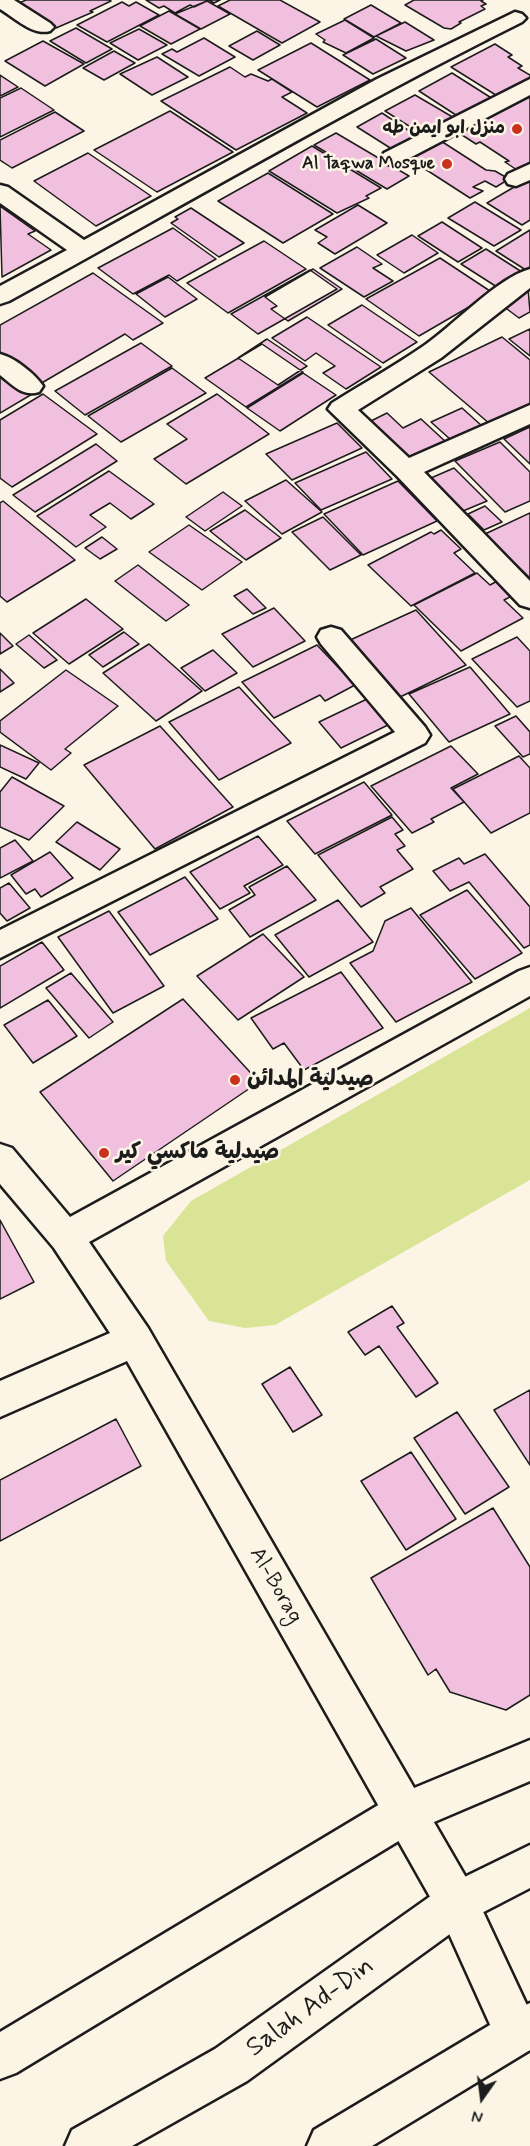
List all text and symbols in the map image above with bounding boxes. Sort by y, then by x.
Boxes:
place label: منزل ابو ايمن طه [382,118,505,140]
marker: منزل ابو ايمن طه [510,122,524,136]
place label: Al Taqwa Mosque [302,153,435,175]
marker: Al Taqwa Mosque [440,157,454,171]
place label: صيدلية المدائن [247,1067,374,1093]
marker: صيدلية المدائن [228,1073,242,1087]
place label: صيدلية ماكسي كير [116,1140,279,1166]
marker: صيدلية ماكسي كير [97,1146,111,1160]
street label: Al-Borag [243,1543,307,1629]
street label: Salah Ad-Din [241,1951,381,2065]
north arrow [452,2068,512,2128]
text: N [470,2104,485,2127]

